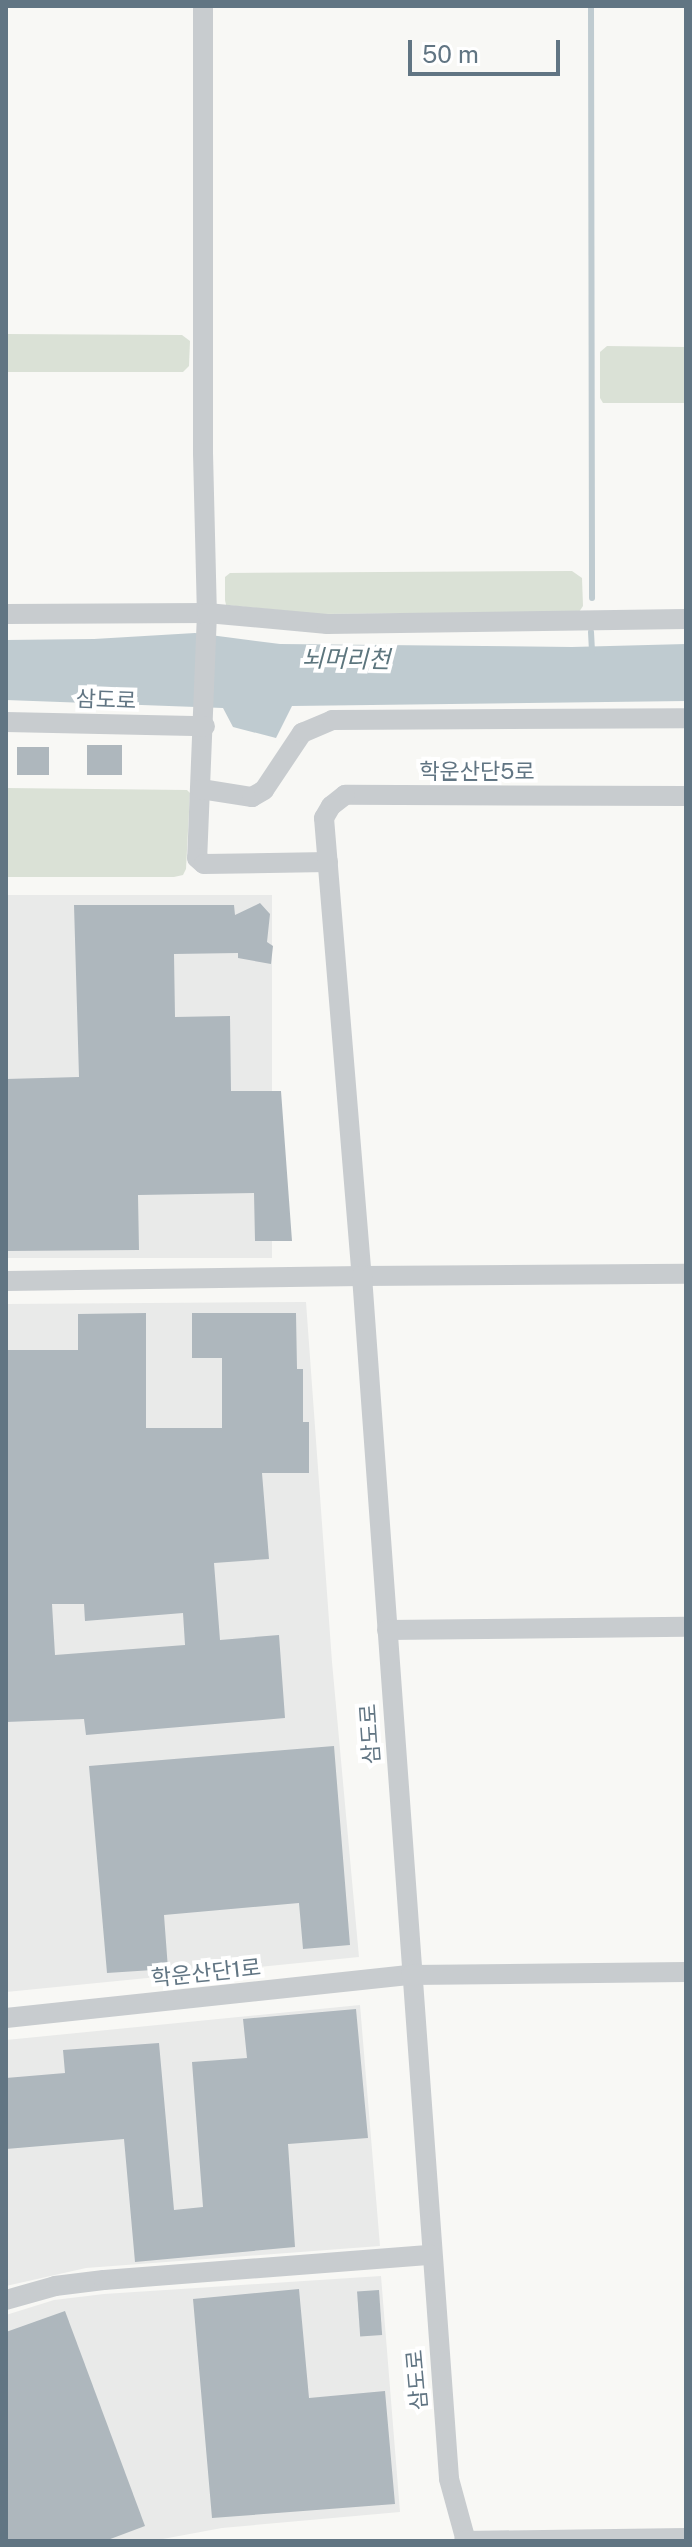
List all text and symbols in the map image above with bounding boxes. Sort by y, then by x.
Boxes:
scale bar [412,24,564,74]
text: 50 m [422,40,479,68]
water label: 뇌머리천 [302,644,390,674]
street label: 삼도로 [75,686,137,714]
street label: 학운산단5로 [419,759,535,785]
street label: 삼도로 [355,1703,385,1765]
street label: 학운산단1로 [150,1954,262,1992]
street label: 삼도로 [401,2349,433,2411]

